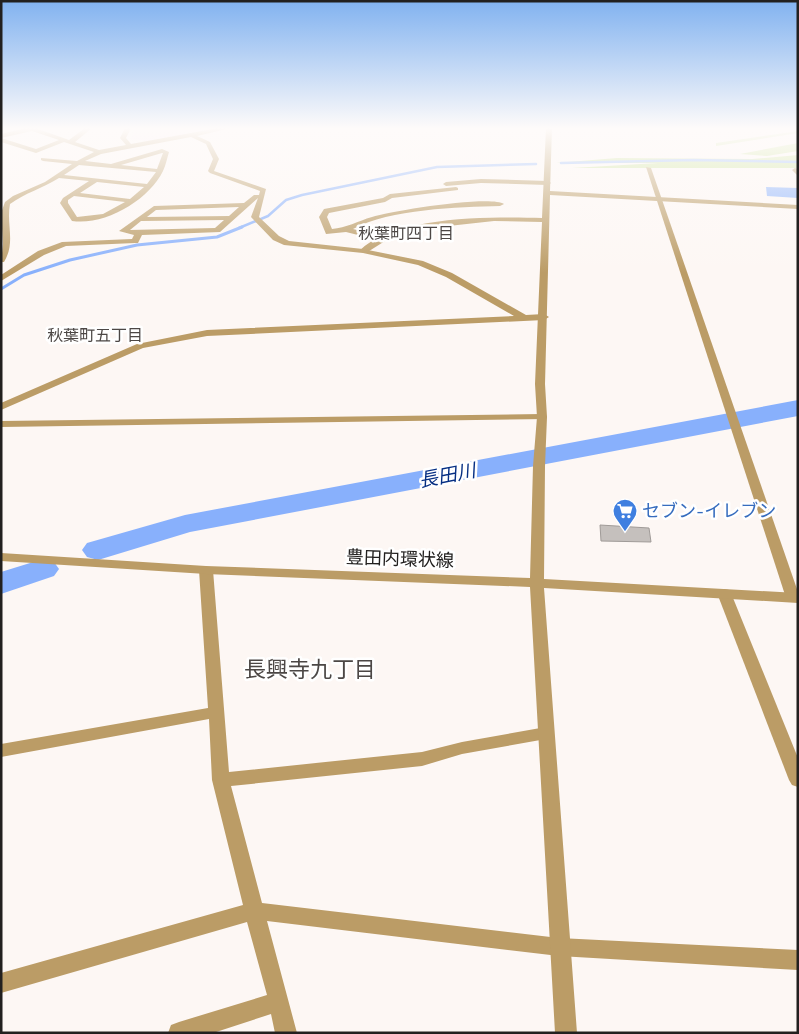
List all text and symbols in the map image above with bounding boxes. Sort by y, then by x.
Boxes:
district label: 秋葉町四丁目 [358,223,454,244]
district label: 秋葉町五丁目 [47,325,143,346]
water label: 長田川 [417,457,479,493]
supermarket icon: セブン-イレブン [612,498,638,532]
place label: セブン-イレブン [642,499,776,522]
street label: 豊田内環状線 [346,545,454,572]
district label: 長興寺九丁目 [244,655,376,683]

